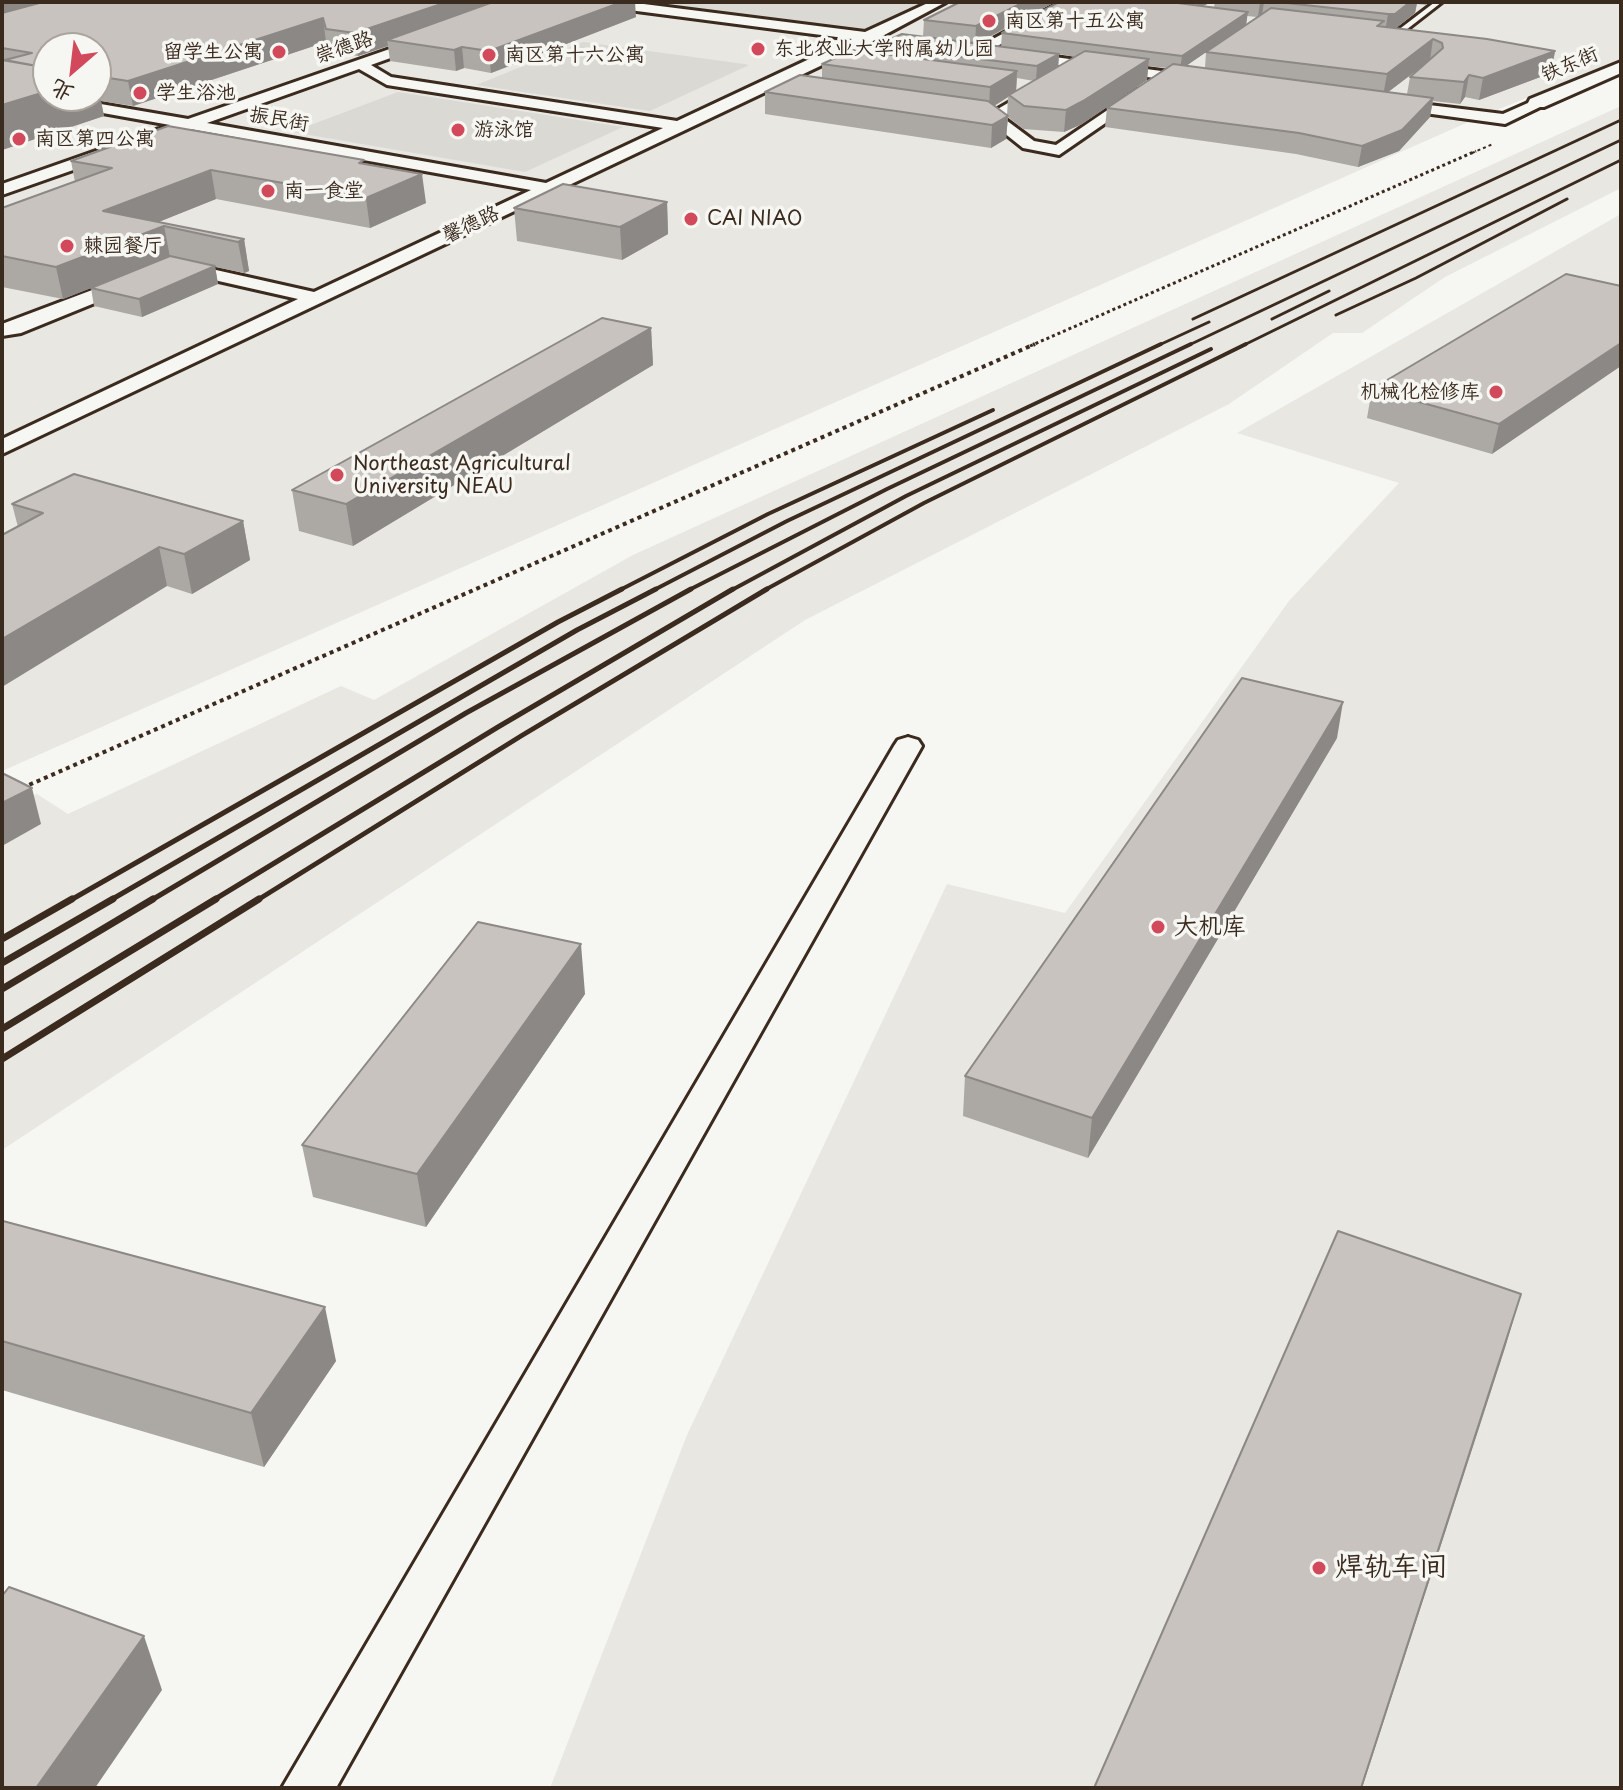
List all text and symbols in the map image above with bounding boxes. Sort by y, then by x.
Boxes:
place label: 南区第十五公寓 [1005,9,1145,33]
marker: 南区第十五公寓 [980,12,998,30]
street label: 崇德路 [312,27,376,69]
north arrow [32,32,112,112]
place label: 东北农业大学附属幼儿园 [774,37,994,61]
place label: 留学生公寓 [163,40,263,64]
marker: 东北农业大学附属幼儿园 [749,40,767,58]
street label: 铁东街 [1538,42,1602,88]
marker: 留学生公寓 [270,43,288,61]
place label: 南区第十六公寓 [505,43,645,67]
marker: 南区第十六公寓 [480,46,498,64]
text: 北 [44,72,79,112]
place label: 学生浴池 [156,81,236,105]
marker: 学生浴池 [131,84,149,102]
street label: 振民街 [247,103,311,137]
place label: 游泳馆 [474,118,534,142]
marker: 游泳馆 [449,121,467,139]
place label: 南区第四公寓 [35,127,155,151]
marker: 南区第四公寓 [10,130,28,148]
place label: 南一食堂 [284,179,364,203]
marker: 南一食堂 [259,182,277,200]
street label: 馨德路 [439,201,503,249]
place label: CAI NIAO [707,207,803,231]
marker: CAI NIAO [682,210,700,228]
place label: 棘园餐厅 [83,234,163,258]
marker: 棘园餐厅 [58,237,76,255]
place label: 机械化检修库 [1360,380,1480,404]
marker: 机械化检修库 [1487,383,1505,401]
place label: Northeast Agricultural University NEAU [353,452,571,499]
marker: Northeast Agricultural University NEAU [328,466,346,484]
place label: 大机库 [1174,913,1246,941]
marker: 大机库 [1149,918,1167,936]
place label: 焊轨车间 [1335,1551,1447,1585]
marker: 焊轨车间 [1310,1559,1328,1577]

